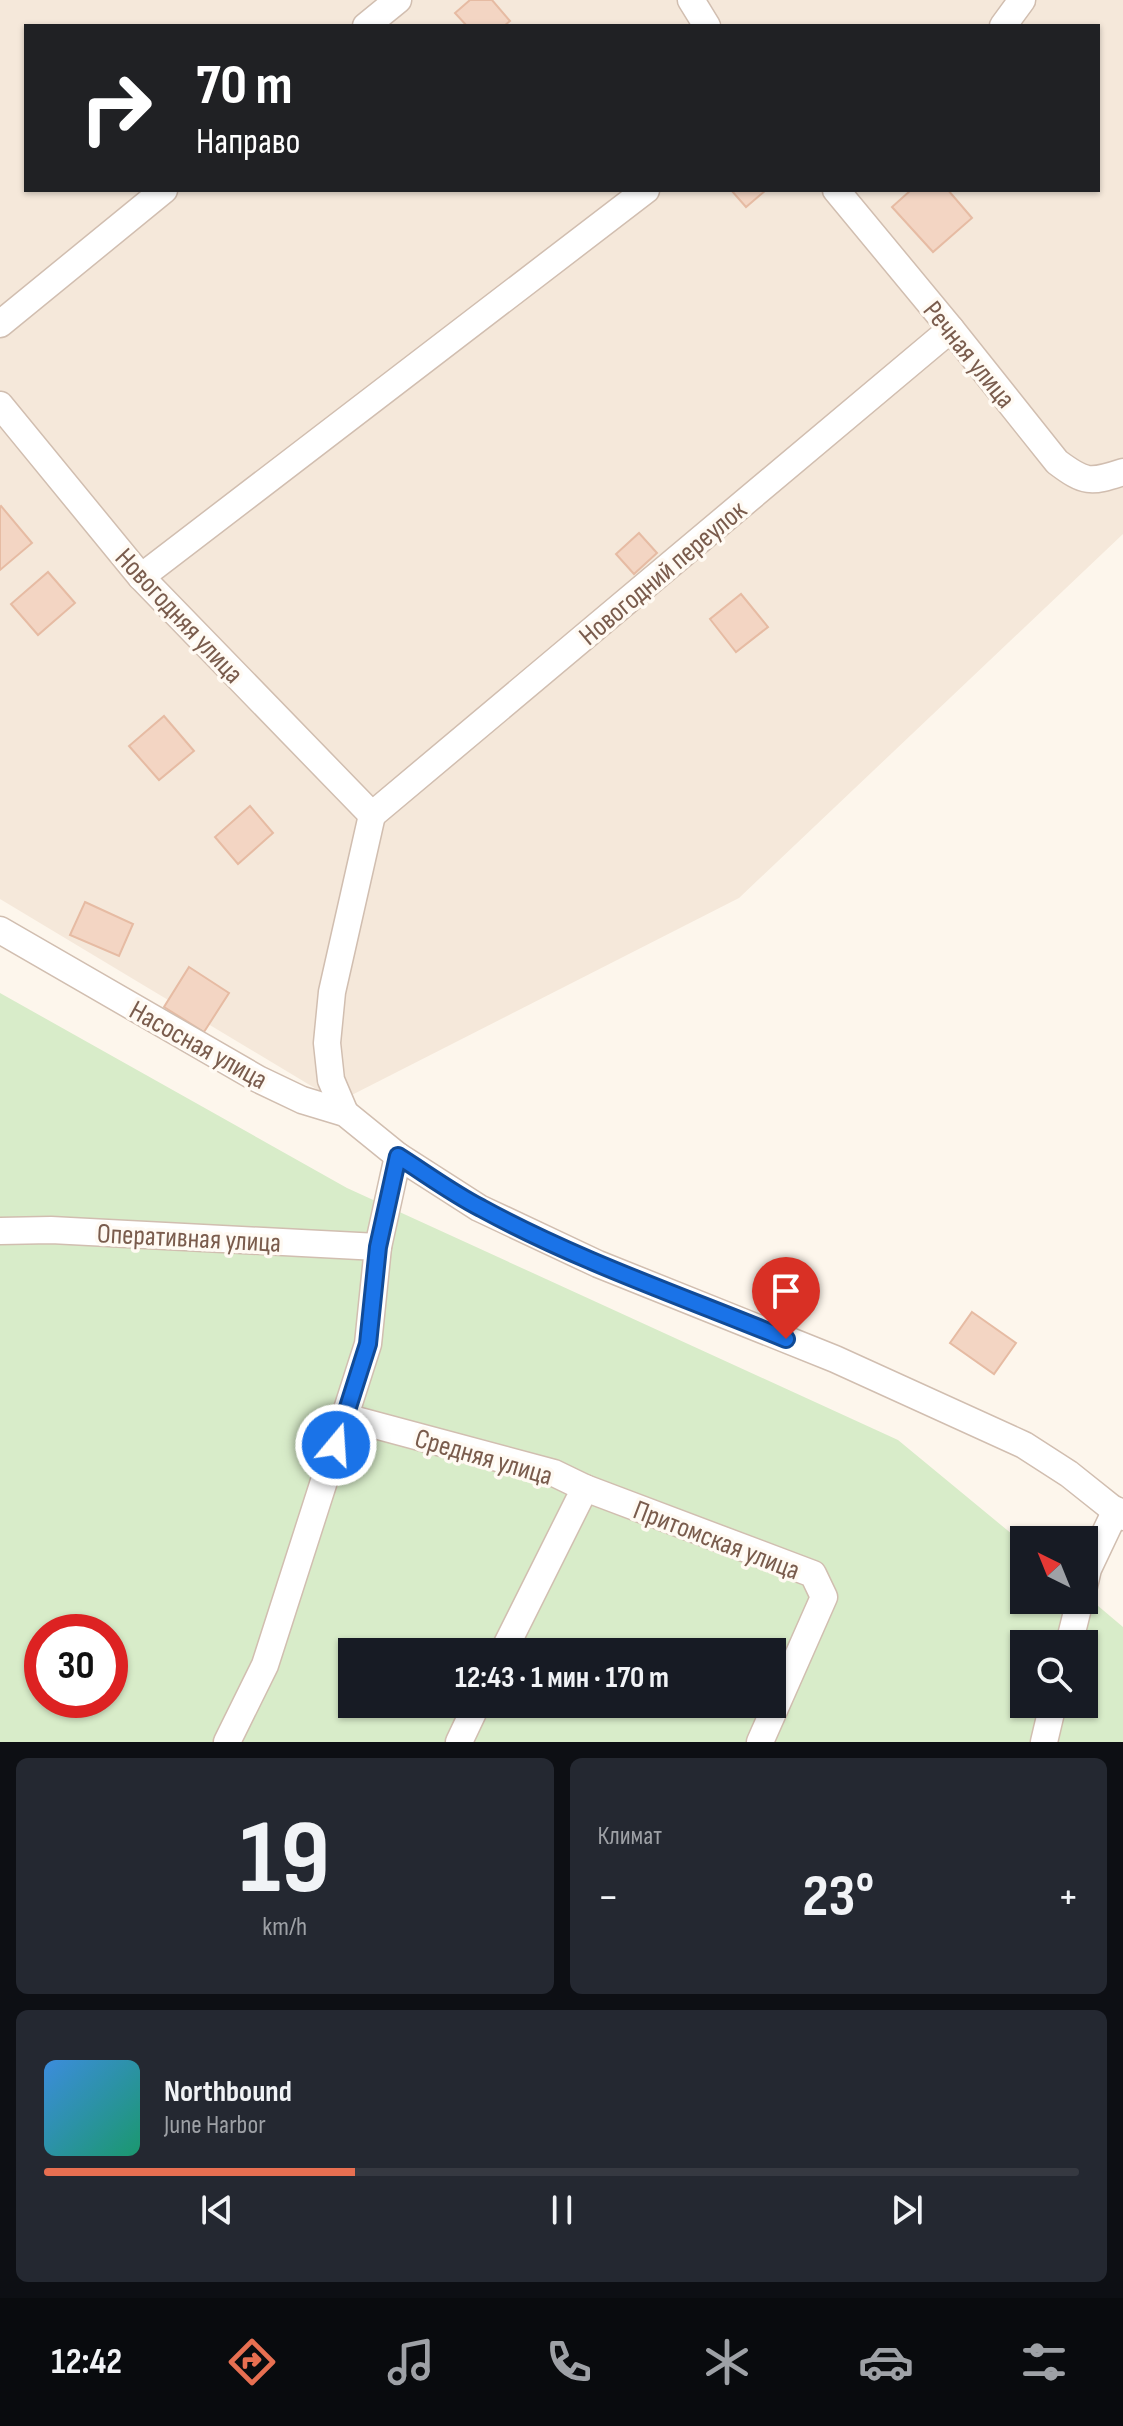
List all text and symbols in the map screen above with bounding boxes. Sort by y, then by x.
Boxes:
text: 70 m [196,53,293,120]
icon: right [64,56,168,160]
text: Направо [196,121,300,164]
street label: Речная улица [916,295,1022,415]
street label: Новогодний переулок [573,493,753,653]
street label: Новогодняя улица [108,542,250,690]
street label: Насосная улица [124,994,273,1097]
street label: Оперативная улица [96,1217,282,1260]
pin [752,1257,820,1339]
icon: arrive [764,1269,808,1313]
position arrow [294,1403,378,1487]
street label: Средняя улица [411,1422,556,1493]
street label: Притомская улица [629,1494,804,1587]
north arrow [1010,1526,1098,1614]
map controls [1010,1526,1098,1718]
speed limit sign: 30 [24,1614,128,1718]
button: search [1010,1630,1098,1718]
text: 12:43 · 1 мин · 170 m [455,1660,669,1696]
text: 19 [240,1797,330,1922]
text: Климат [598,1821,662,1852]
text: 23° [802,1861,874,1933]
text: − [598,1871,619,1924]
text: + [1057,1871,1079,1924]
text: km/h [262,1912,307,1943]
text: Northbound [164,2074,292,2110]
text: June Harbor [164,2110,266,2141]
icon: previous [195,2188,239,2232]
icon: pause [540,2188,584,2232]
icon: next [885,2188,929,2232]
icon: directions [224,2334,280,2390]
icon: music [383,2334,439,2390]
icon: phone [541,2334,597,2390]
icon: climate [699,2334,755,2390]
icon: car [858,2334,914,2390]
icon: filters [1016,2334,1072,2390]
text: 12:42 [51,2341,122,2384]

